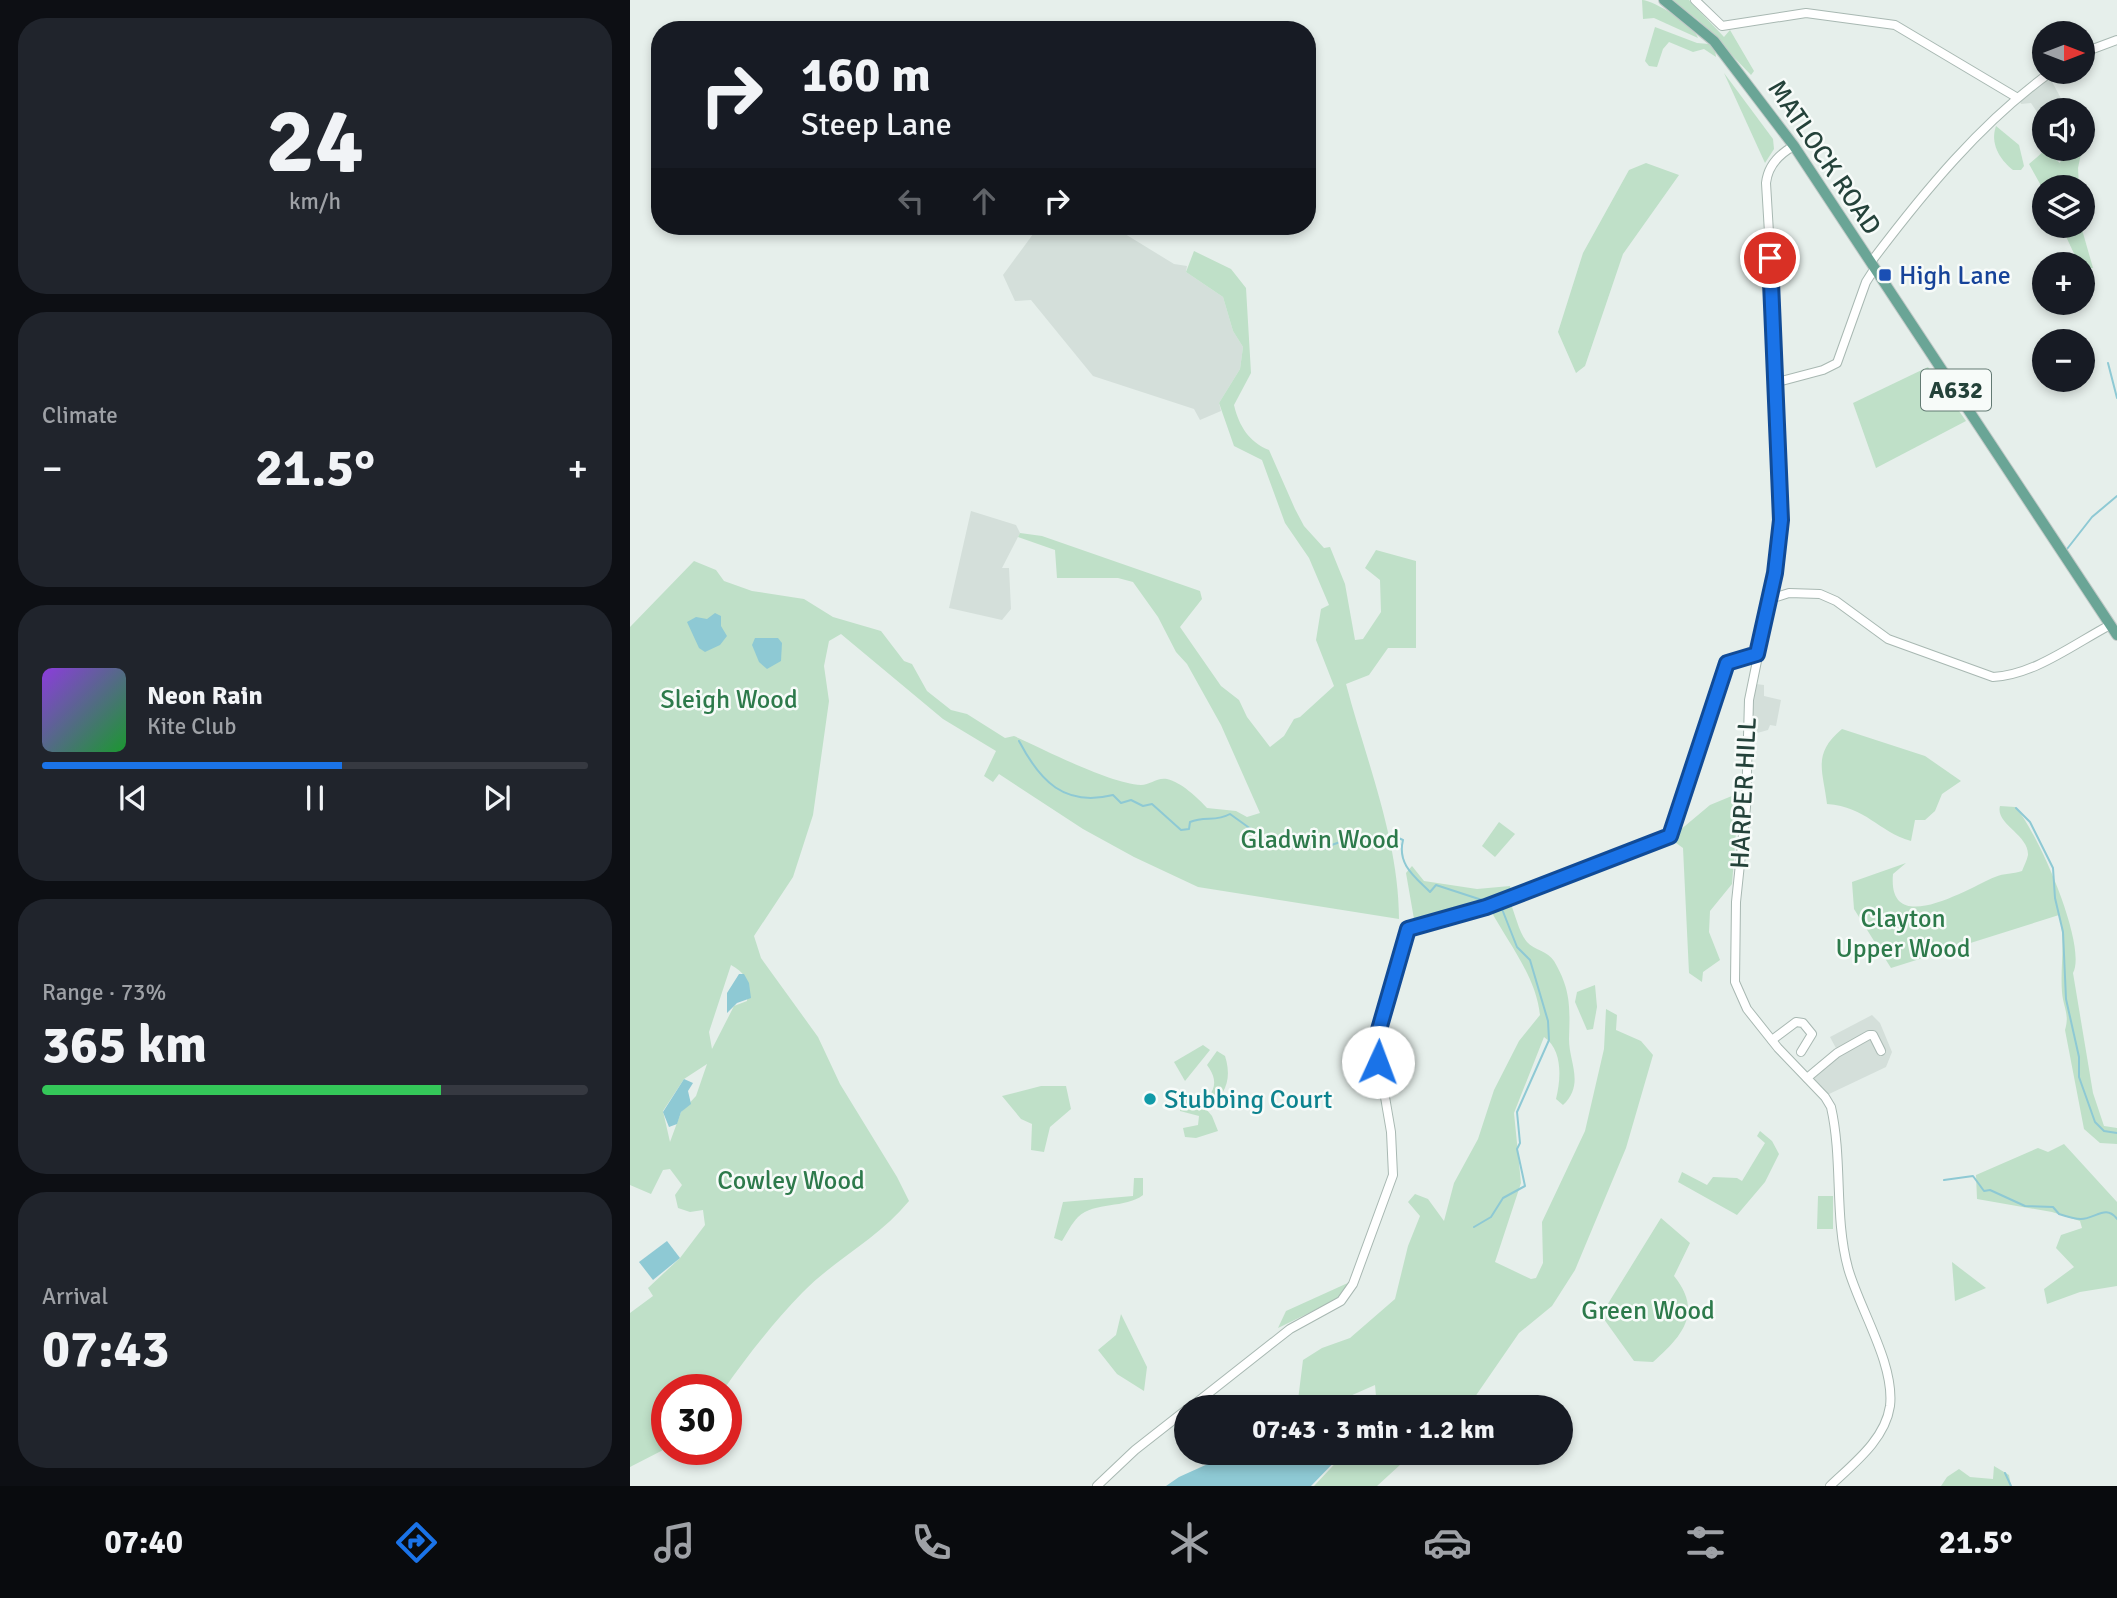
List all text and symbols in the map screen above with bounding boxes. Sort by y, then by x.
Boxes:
north arrow [2032,21,2095,84]
map controls [2032,21,2095,392]
text: 160 m [801,45,931,105]
icon: right [686,49,777,140]
street label: MATLOCK ROAD [1761,74,1888,241]
text: 24 [266,85,364,198]
button: sound [2032,98,2095,161]
text: Steep Lane [801,105,952,144]
button: layers [2032,175,2095,238]
icon: left [892,182,930,220]
icon: ahead [965,182,1003,220]
icon: right [1038,182,1076,220]
text: km/h [289,187,341,216]
pin [1740,228,1800,288]
icon: arrive [1751,239,1789,277]
button: + [2032,252,2095,315]
place label: High Lane [1899,260,2011,292]
marker: High Lane [1877,267,1893,283]
button: − [2032,329,2095,392]
road number: A632 [1921,370,1991,410]
text: Climate [42,401,118,430]
text: 21.5° [255,436,375,500]
text: − [42,445,63,492]
text: + [567,445,588,492]
text: Neon Rain [147,680,263,712]
park label: Sleigh Wood [660,684,798,716]
text: Kite Club [147,712,236,741]
street label: HARPER HILL [1724,716,1764,870]
icon: previous [114,779,152,817]
icon: pause [296,779,334,817]
icon: next [478,779,516,817]
park label: Gladwin Wood [1240,824,1400,856]
park label: Clayton Upper Wood [1835,903,1971,965]
text: Range · 73% [42,978,166,1007]
text: 365 km [42,1013,207,1077]
position arrow [1341,1025,1415,1099]
place label: Stubbing Court [1164,1084,1332,1116]
marker: Stubbing Court [1142,1091,1158,1107]
park label: Cowley Wood [717,1165,865,1197]
text: Arrival [42,1282,108,1311]
park label: Green Wood [1581,1295,1715,1327]
text: 07:43 [42,1317,170,1381]
speed limit sign: 30 [651,1374,742,1465]
text: 07:43 · 3 min · 1.2 km [1252,1414,1495,1446]
icon: directions [392,1518,441,1567]
icon: music [650,1518,699,1567]
icon: phone [907,1518,956,1567]
icon: climate [1165,1518,1214,1567]
icon: car [1423,1518,1472,1567]
icon: filters [1681,1518,1730,1567]
text: 07:40 [104,1523,183,1562]
text: 21.5° [1939,1523,2013,1562]

